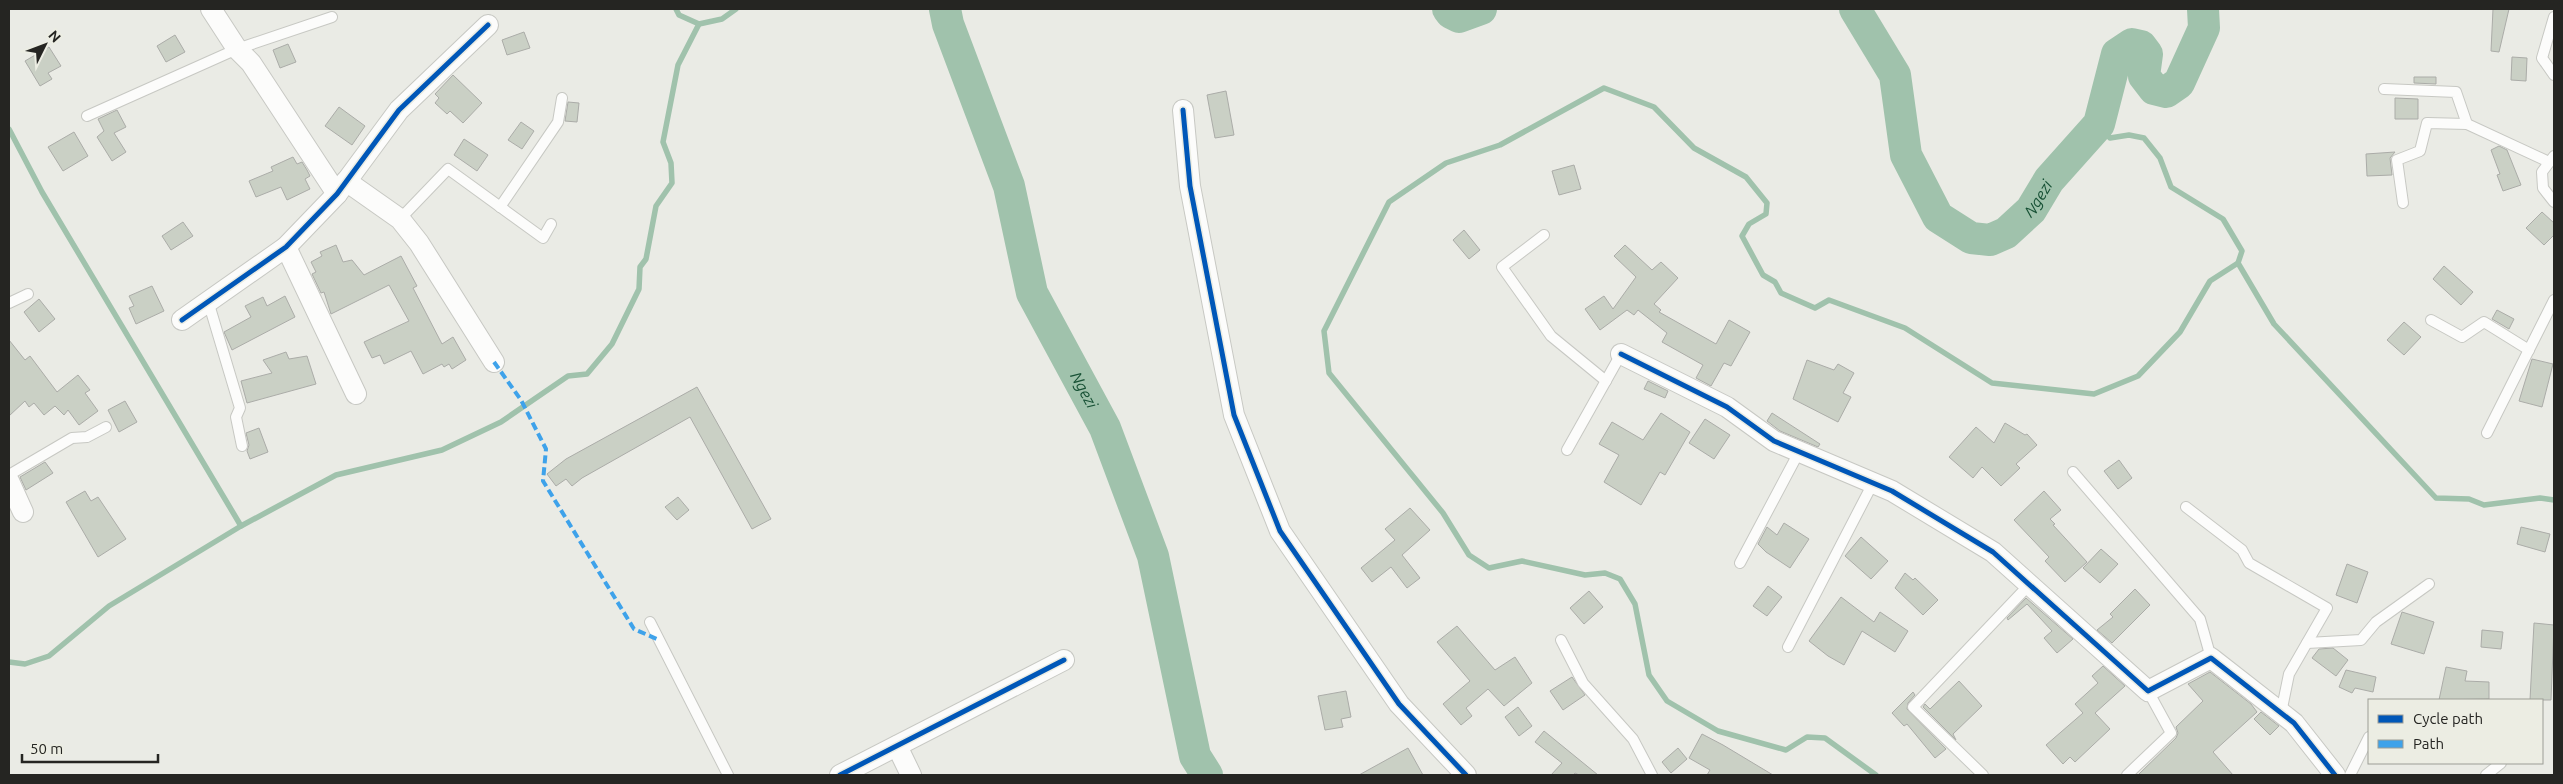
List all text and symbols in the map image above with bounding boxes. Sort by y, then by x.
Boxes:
north arrow [20,20,70,70]
text: N [45,27,64,46]
water label: Ngezi [2021,176,2056,221]
water label: Ngezi [1067,368,1102,412]
legend [2368,699,2543,764]
text: Cycle path [2413,710,2483,727]
scale bar [22,732,159,764]
text: Path [2413,735,2444,752]
text: 50 m [30,740,63,757]

